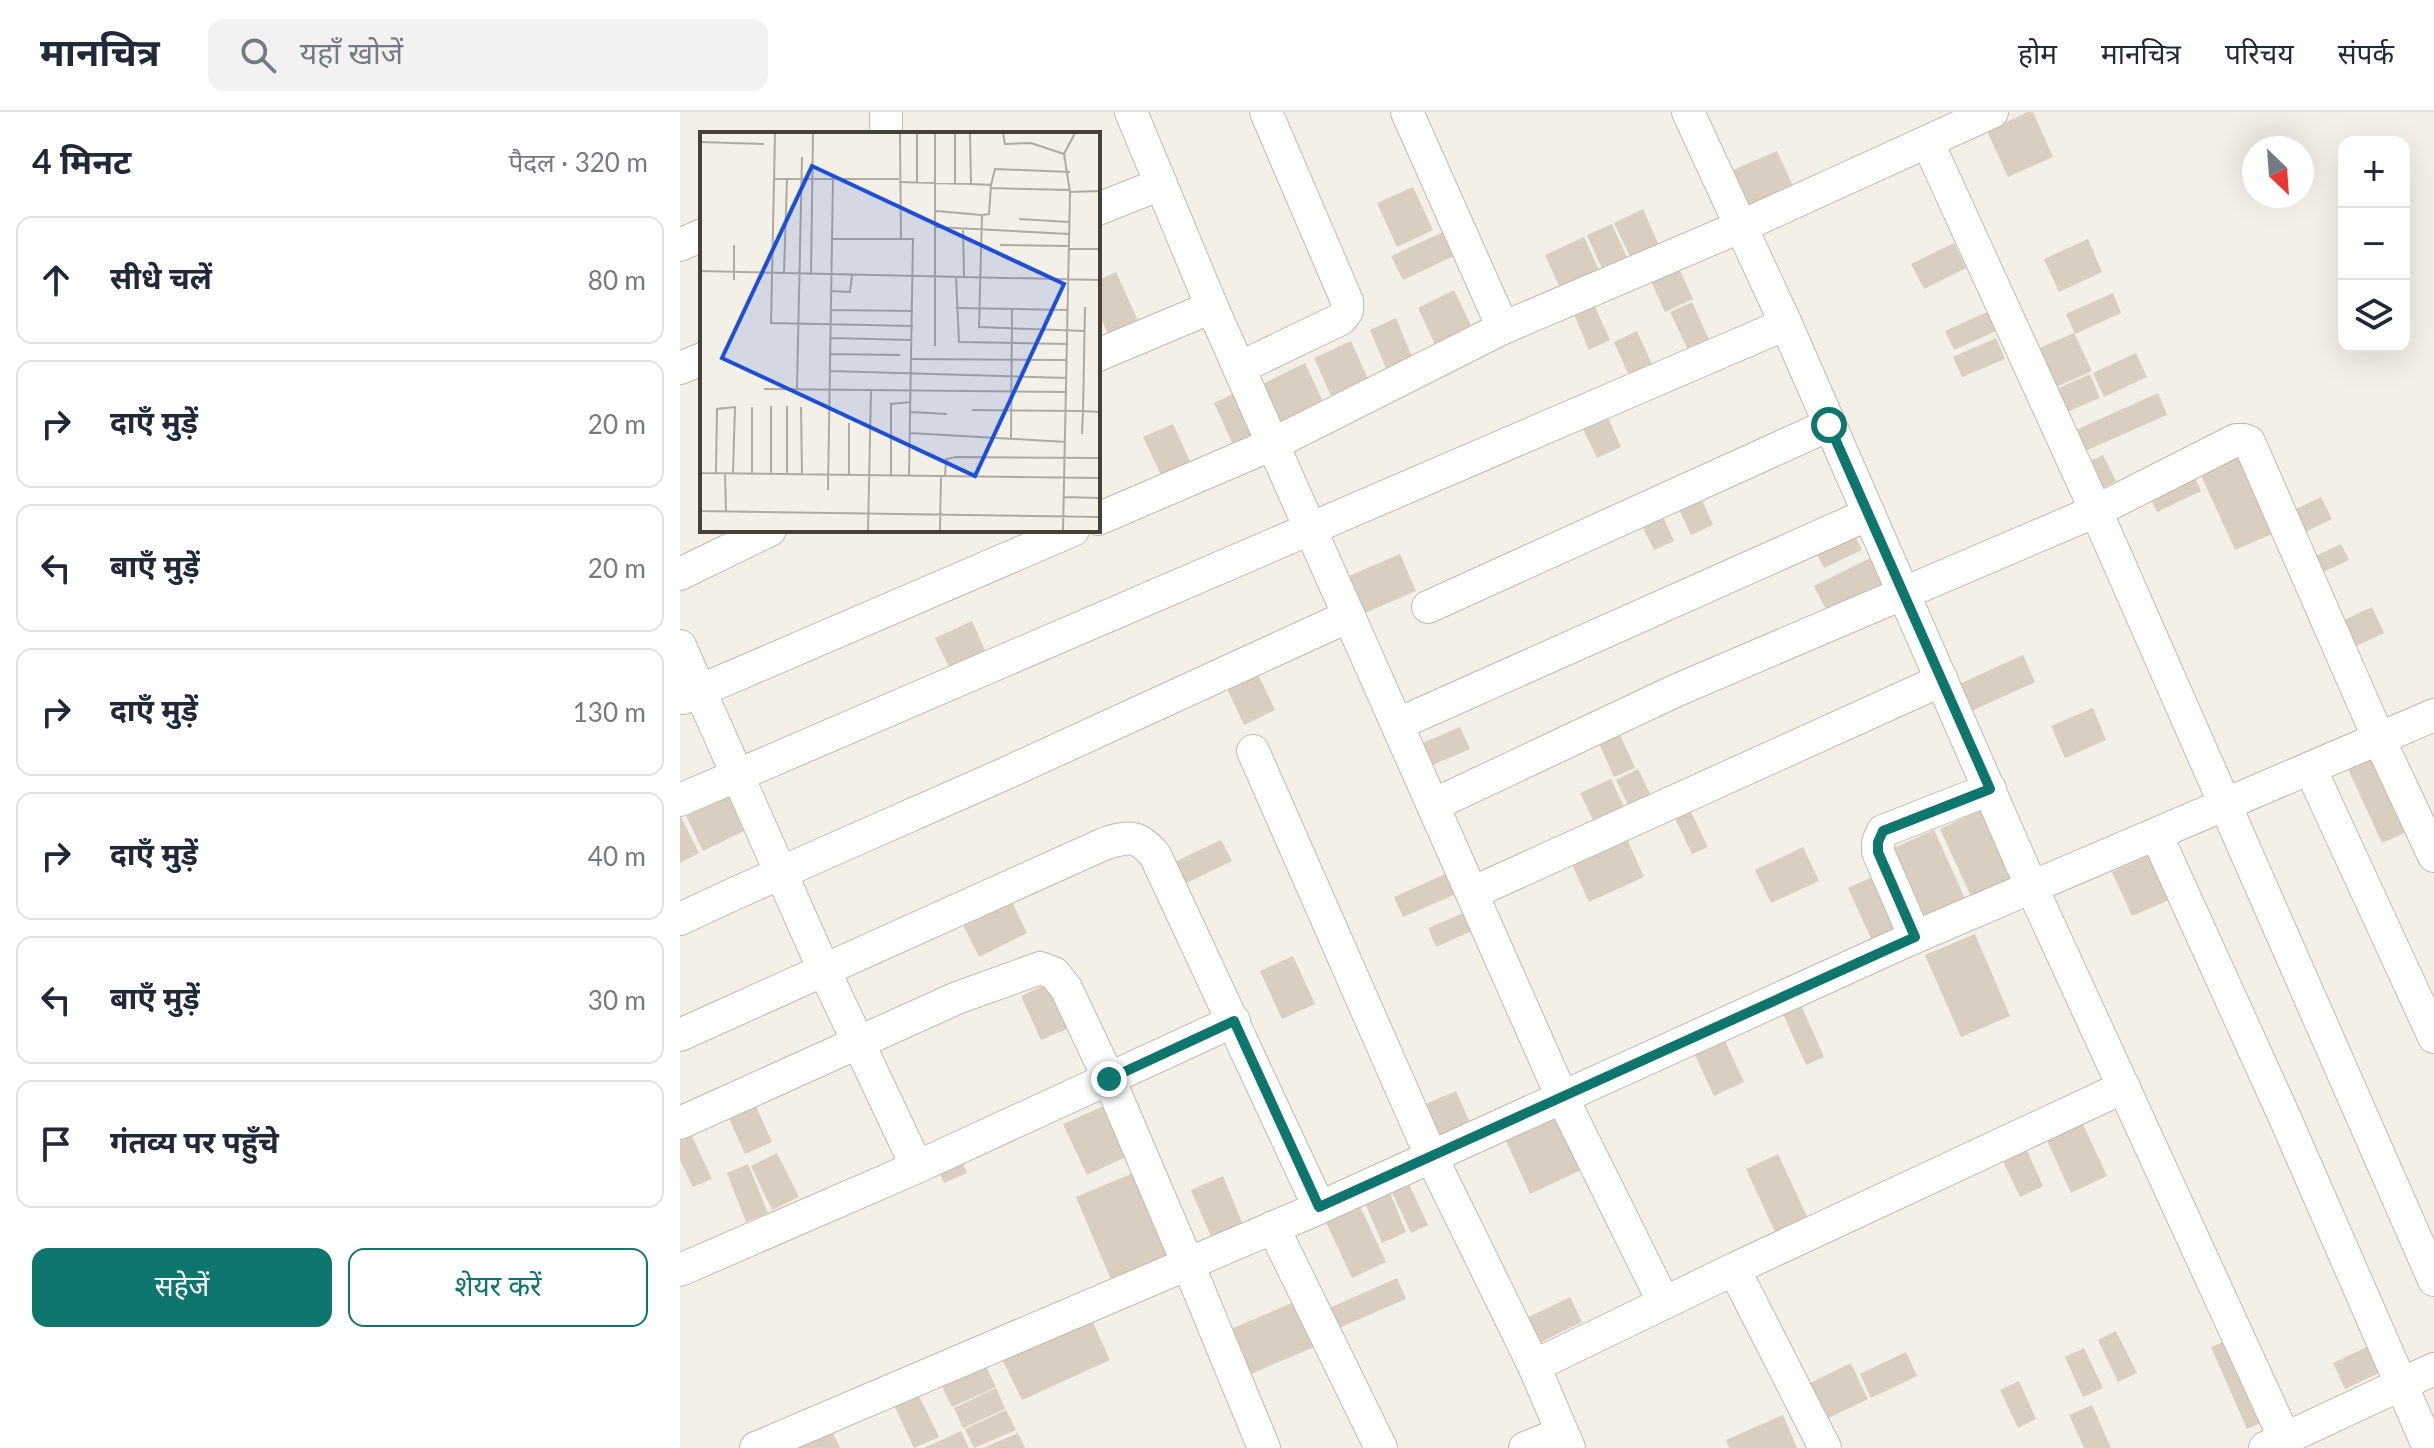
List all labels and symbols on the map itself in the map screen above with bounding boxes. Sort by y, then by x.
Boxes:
inset map [700,132,1100,532]
north arrow [2242,136,2314,208]
route start [1811,407,1847,443]
route end [1091,1061,1127,1097]

